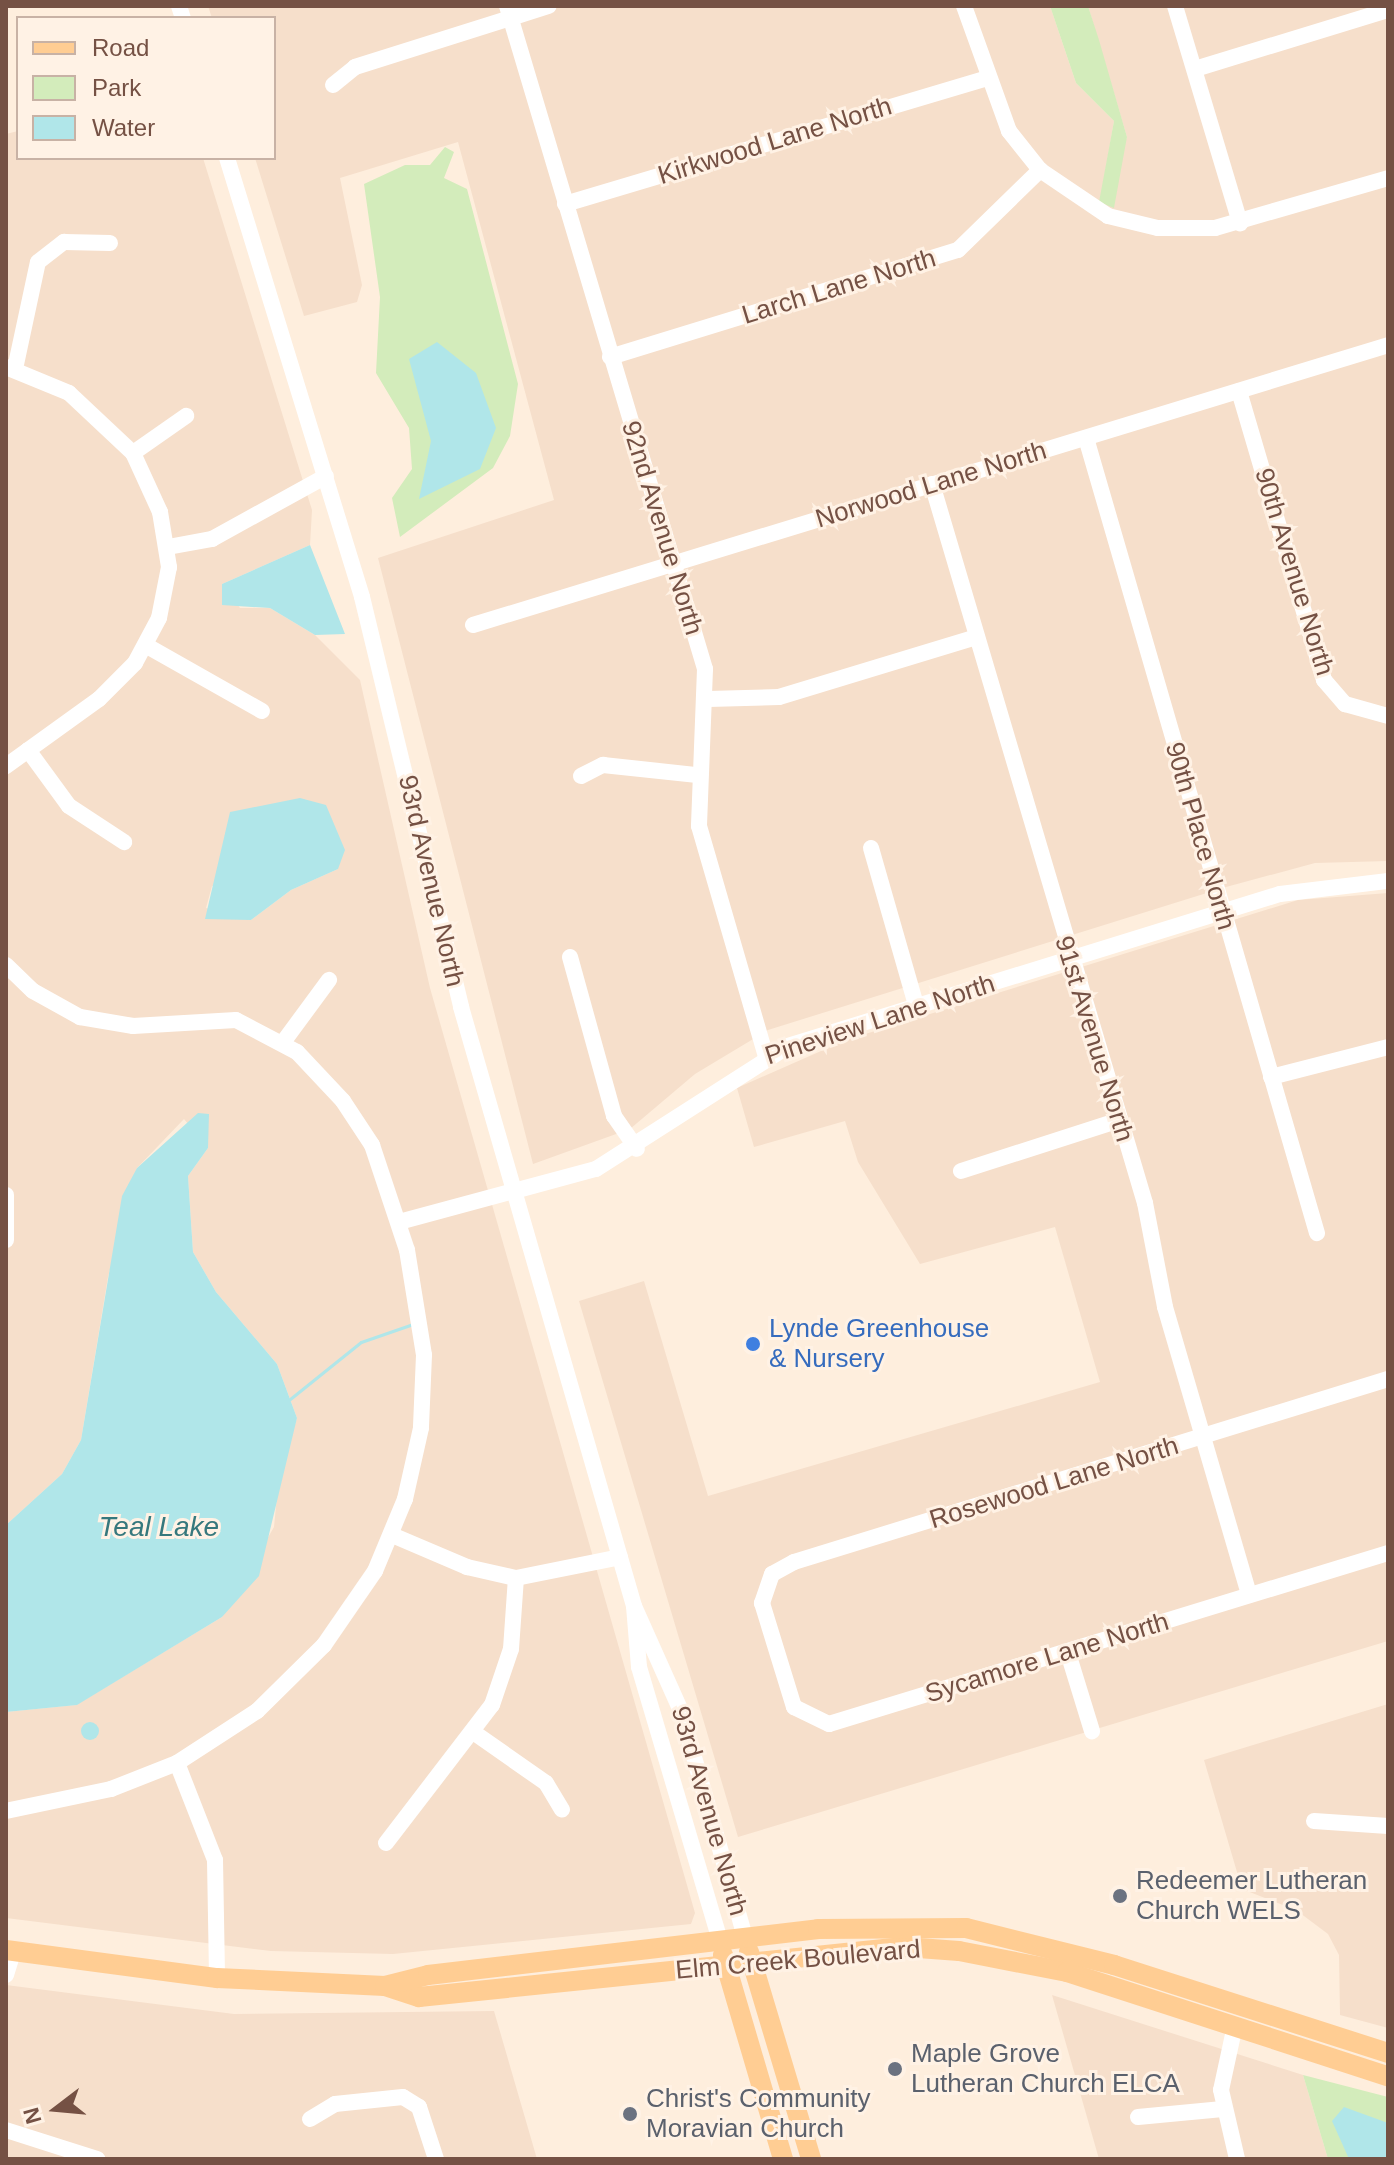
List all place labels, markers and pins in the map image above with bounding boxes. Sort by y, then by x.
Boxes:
place label: Lynde Greenhouse & Nursery [769,1313,989,1374]
marker: Lynde Greenhouse & Nursery [744,1335,762,1353]
place label: Redeemer Lutheran Church WELS [1136,1865,1367,1926]
marker: Redeemer Lutheran Church WELS [1111,1887,1129,1905]
place label: Maple Grove Lutheran Church ELCA [911,2038,1180,2100]
marker: Maple Grove Lutheran Church ELCA [886,2060,904,2078]
place label: Christ's Community Moravian Church [646,2083,871,2144]
marker: Christ's Community Moravian Church [621,2105,639,2123]

